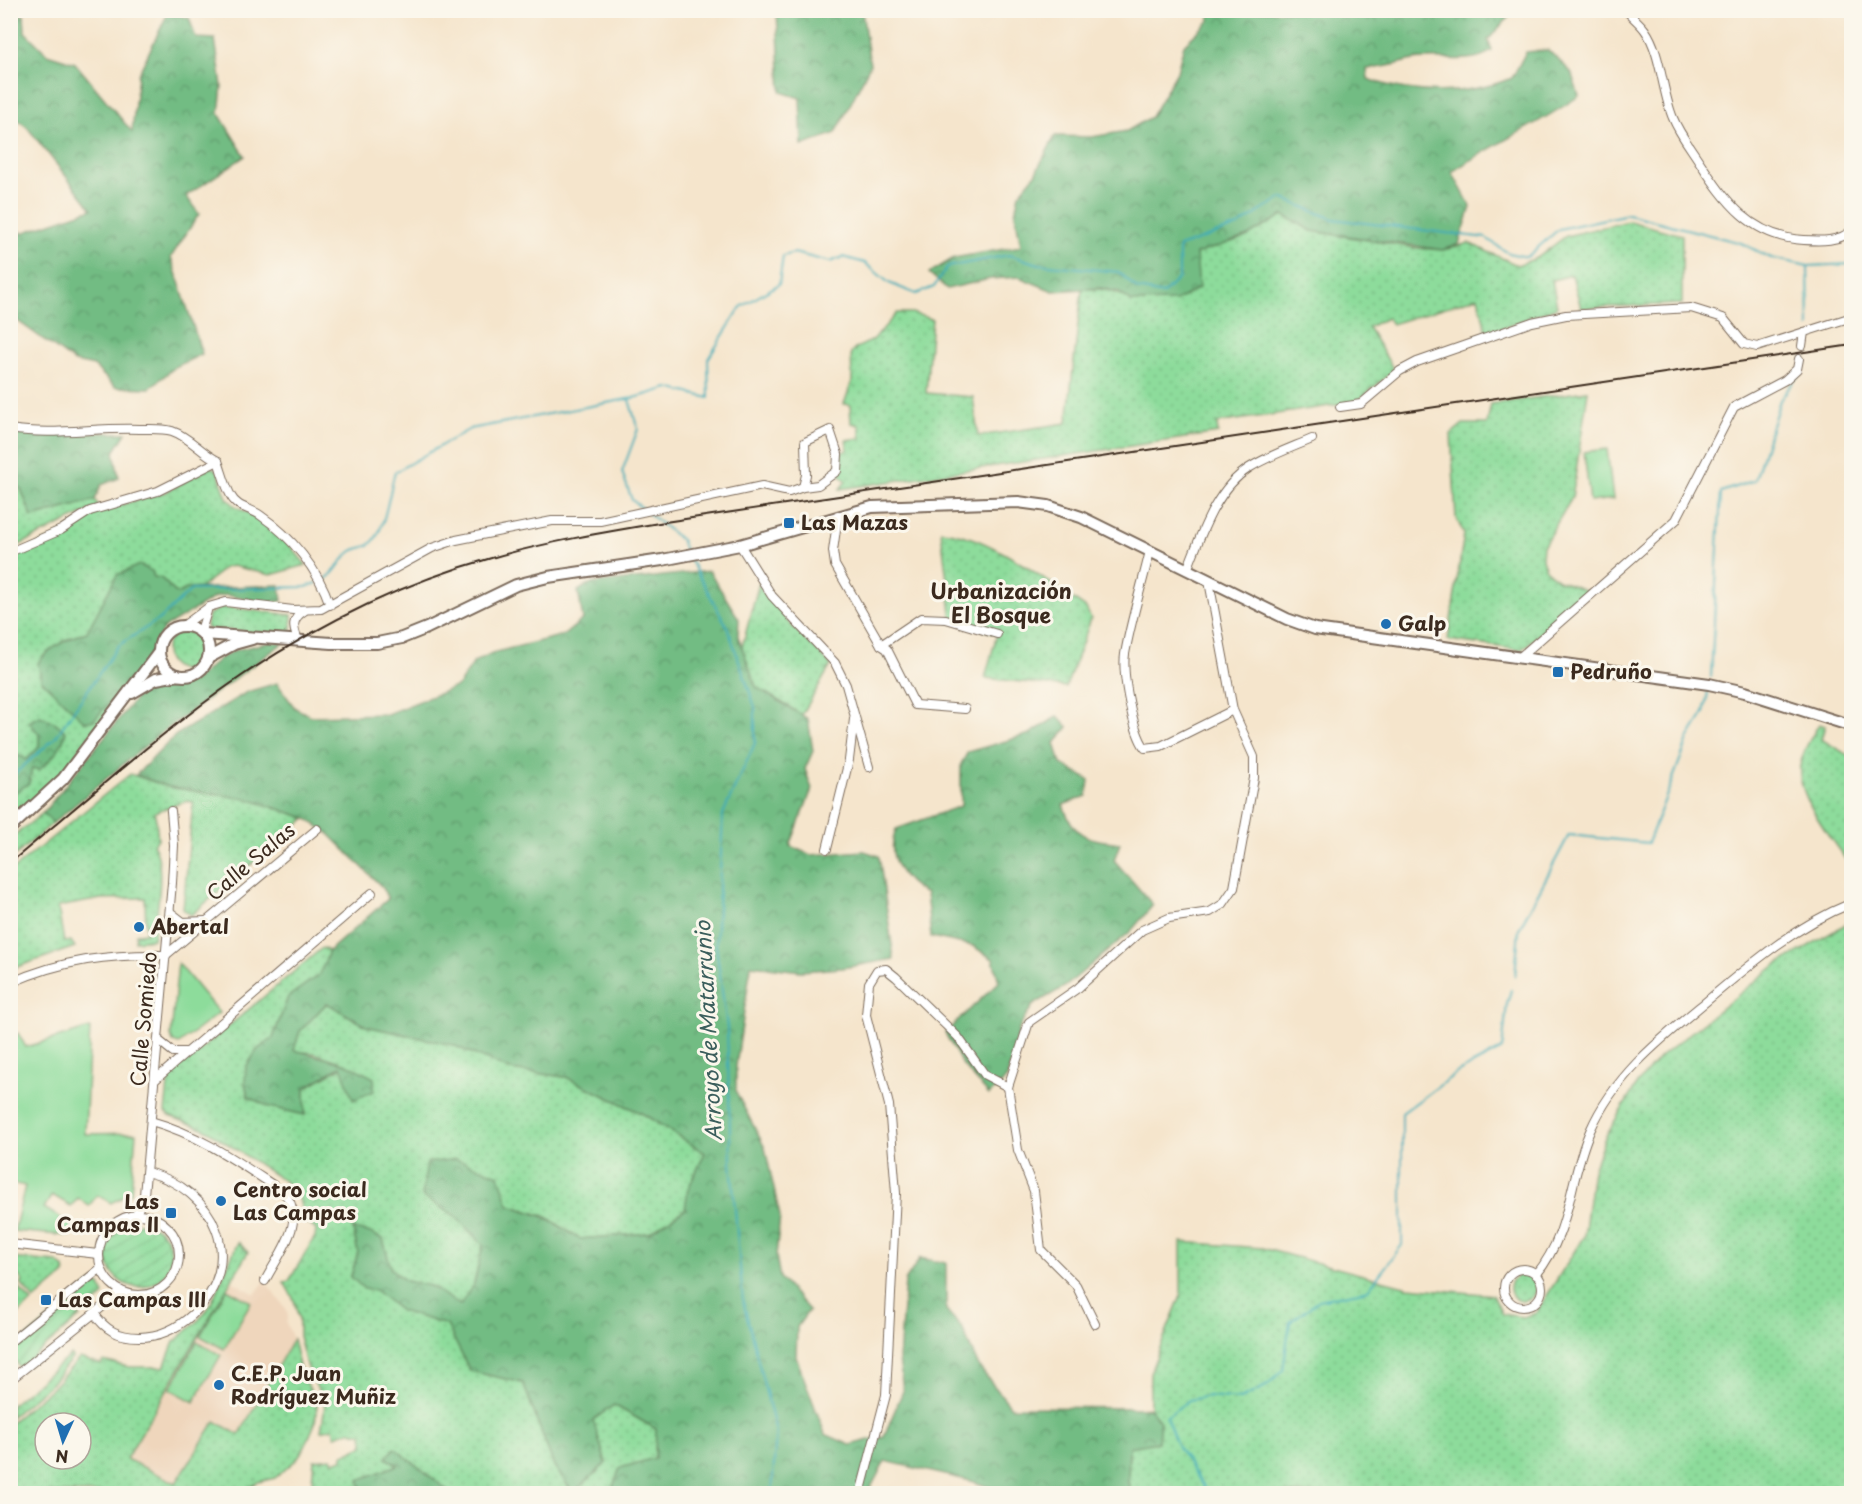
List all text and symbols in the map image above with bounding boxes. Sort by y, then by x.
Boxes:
place label: Las Mazas [801,507,909,537]
marker: Las Mazas [782,516,796,530]
district label: Urbanización El Bosque [930,574,1072,630]
place label: Galp [1398,608,1446,638]
marker: Galp [1379,617,1393,631]
place label: Pedruño [1570,656,1652,686]
marker: Pedruño [1551,665,1565,679]
street label: Calle Salas [199,815,301,907]
place label: Abertal [150,911,229,941]
water label: Arroyo de Matarrunio [685,919,729,1142]
marker: Abertal [132,920,146,934]
street label: Calle Somiedo [122,950,164,1088]
place label: Centro social Las Campas [233,1174,367,1227]
place label: Las Campas II [57,1186,159,1239]
marker: Centro social Las Campas [214,1194,228,1208]
marker: Las Campas II [164,1206,178,1220]
place label: Las Campas III [58,1284,206,1314]
marker: Las Campas III [39,1293,53,1307]
place label: C.E.P. Juan Rodríguez Muñiz [231,1358,396,1411]
marker: C.E.P. Juan Rodríguez Muñiz [212,1378,226,1392]
north arrow [33,1411,93,1471]
text: N [55,1445,69,1469]

